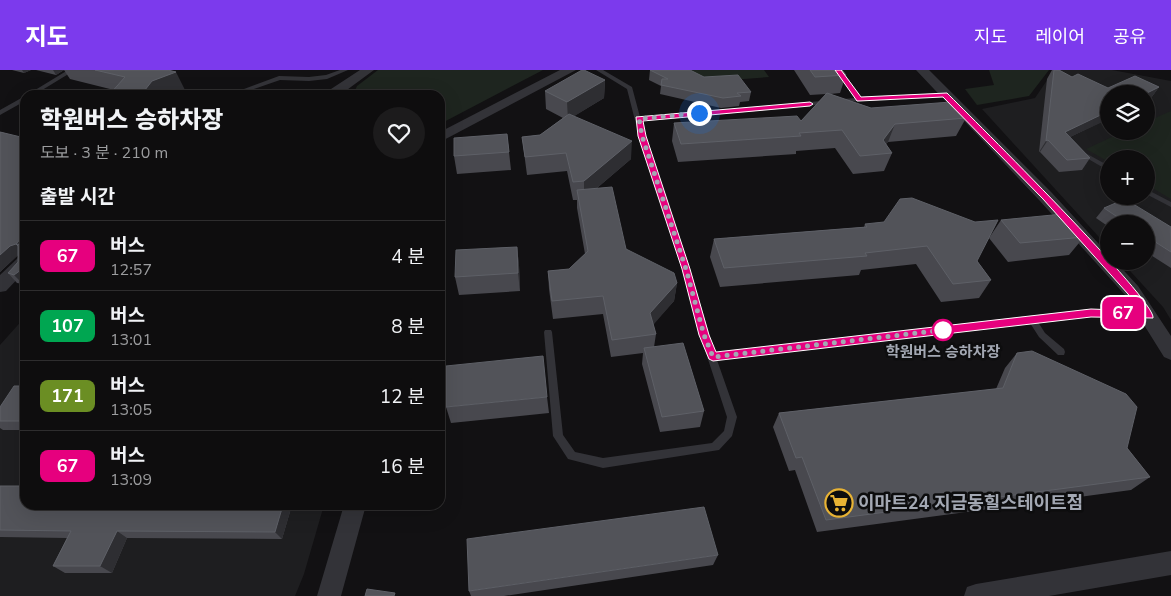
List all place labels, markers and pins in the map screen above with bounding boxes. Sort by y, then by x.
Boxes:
marker: 학원버스 승하차장 [932,319,954,341]
place label: 학원버스 승하차장 [886,342,1000,362]
supermarket icon: 이마트24 지금동힐스테이트점 [824,488,854,518]
place label: 이마트24 지금동힐스테이트점 [858,491,1083,515]

